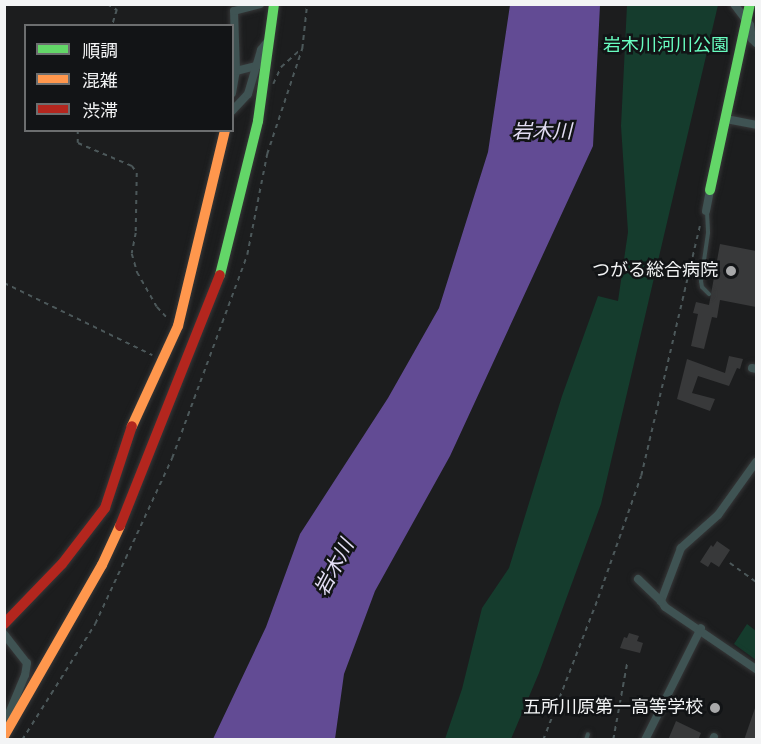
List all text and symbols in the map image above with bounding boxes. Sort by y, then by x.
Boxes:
legend [24,24,234,132]
park label: 岩木川河川公園 [603,35,729,57]
text: 順調 [82,43,118,61]
text: 混雑 [82,73,118,91]
text: 渋滞 [82,103,118,121]
water label: 岩木川 [512,120,572,144]
place label: つがる総合病院 [592,260,718,282]
marker: つがる総合病院 [722,262,740,280]
water label: 岩木川 [310,536,360,600]
place label: 五所川原第一高等学校 [523,697,703,719]
marker: 五所川原第一高等学校 [708,701,722,715]

